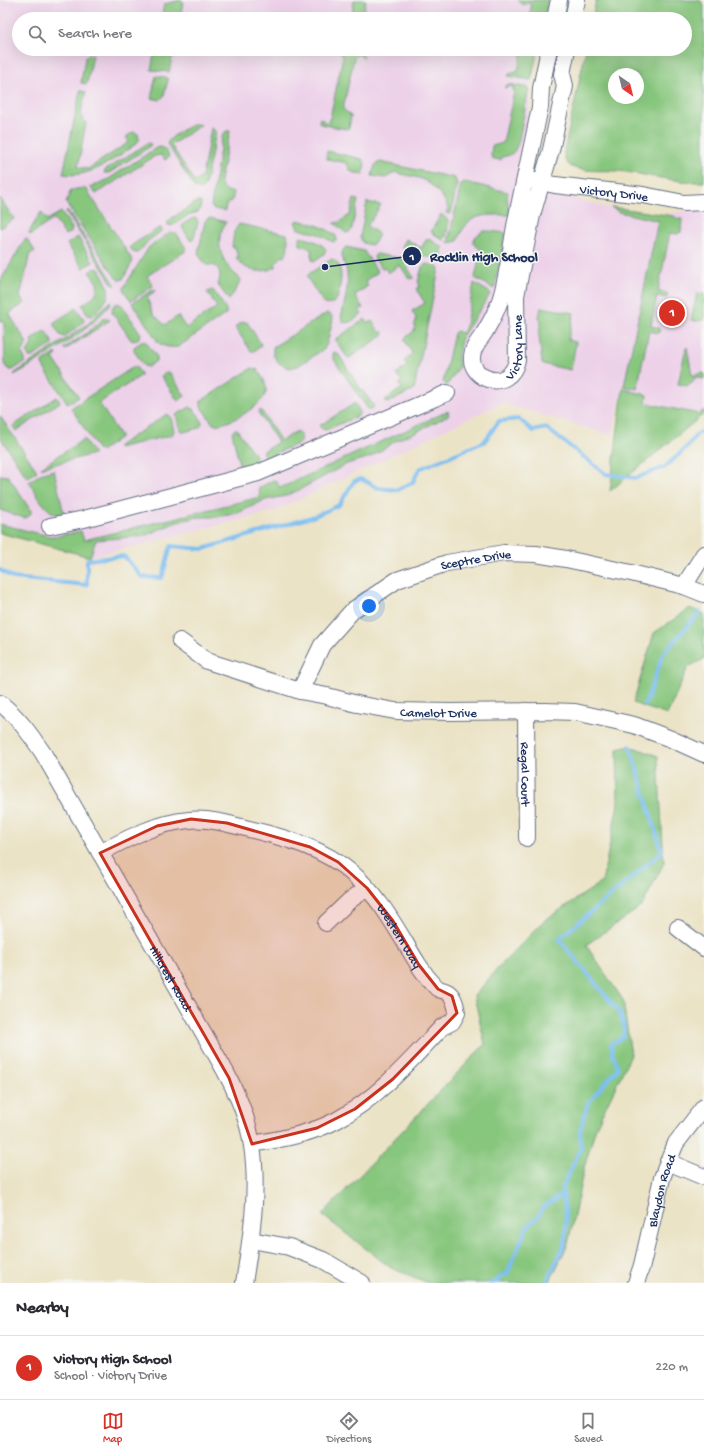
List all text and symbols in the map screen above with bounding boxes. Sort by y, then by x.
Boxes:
search box [12,12,692,56]
icon: search [26,23,48,45]
text: Search here [58,25,132,43]
north arrow [608,68,644,104]
street label: Victory Drive [578,183,650,206]
callout: Rocklin High School [402,243,546,269]
text: Rocklin High School [429,250,538,267]
text: 1 [409,251,415,265]
pin: 1 [659,298,685,328]
street label: Victory Lane [502,315,527,385]
street label: Sceptre Drive [439,548,512,575]
your location [359,596,379,616]
street label: Camelot Drive [400,706,477,722]
street label: Regal Court [516,742,532,808]
street label: Western Way [373,902,424,972]
street label: Hillcrest Road [145,943,195,1015]
street label: Blaydon Road [646,1151,681,1230]
text: Nearby [16,1299,69,1319]
text: Victory High School [54,1351,172,1369]
text: 1 [26,1360,32,1375]
text: 220 m [656,1360,688,1375]
text: School · Victory Drive [54,1369,167,1384]
tab: Map [102,1410,124,1446]
tab: Directions [327,1410,371,1446]
tab: Saved [574,1410,602,1446]

